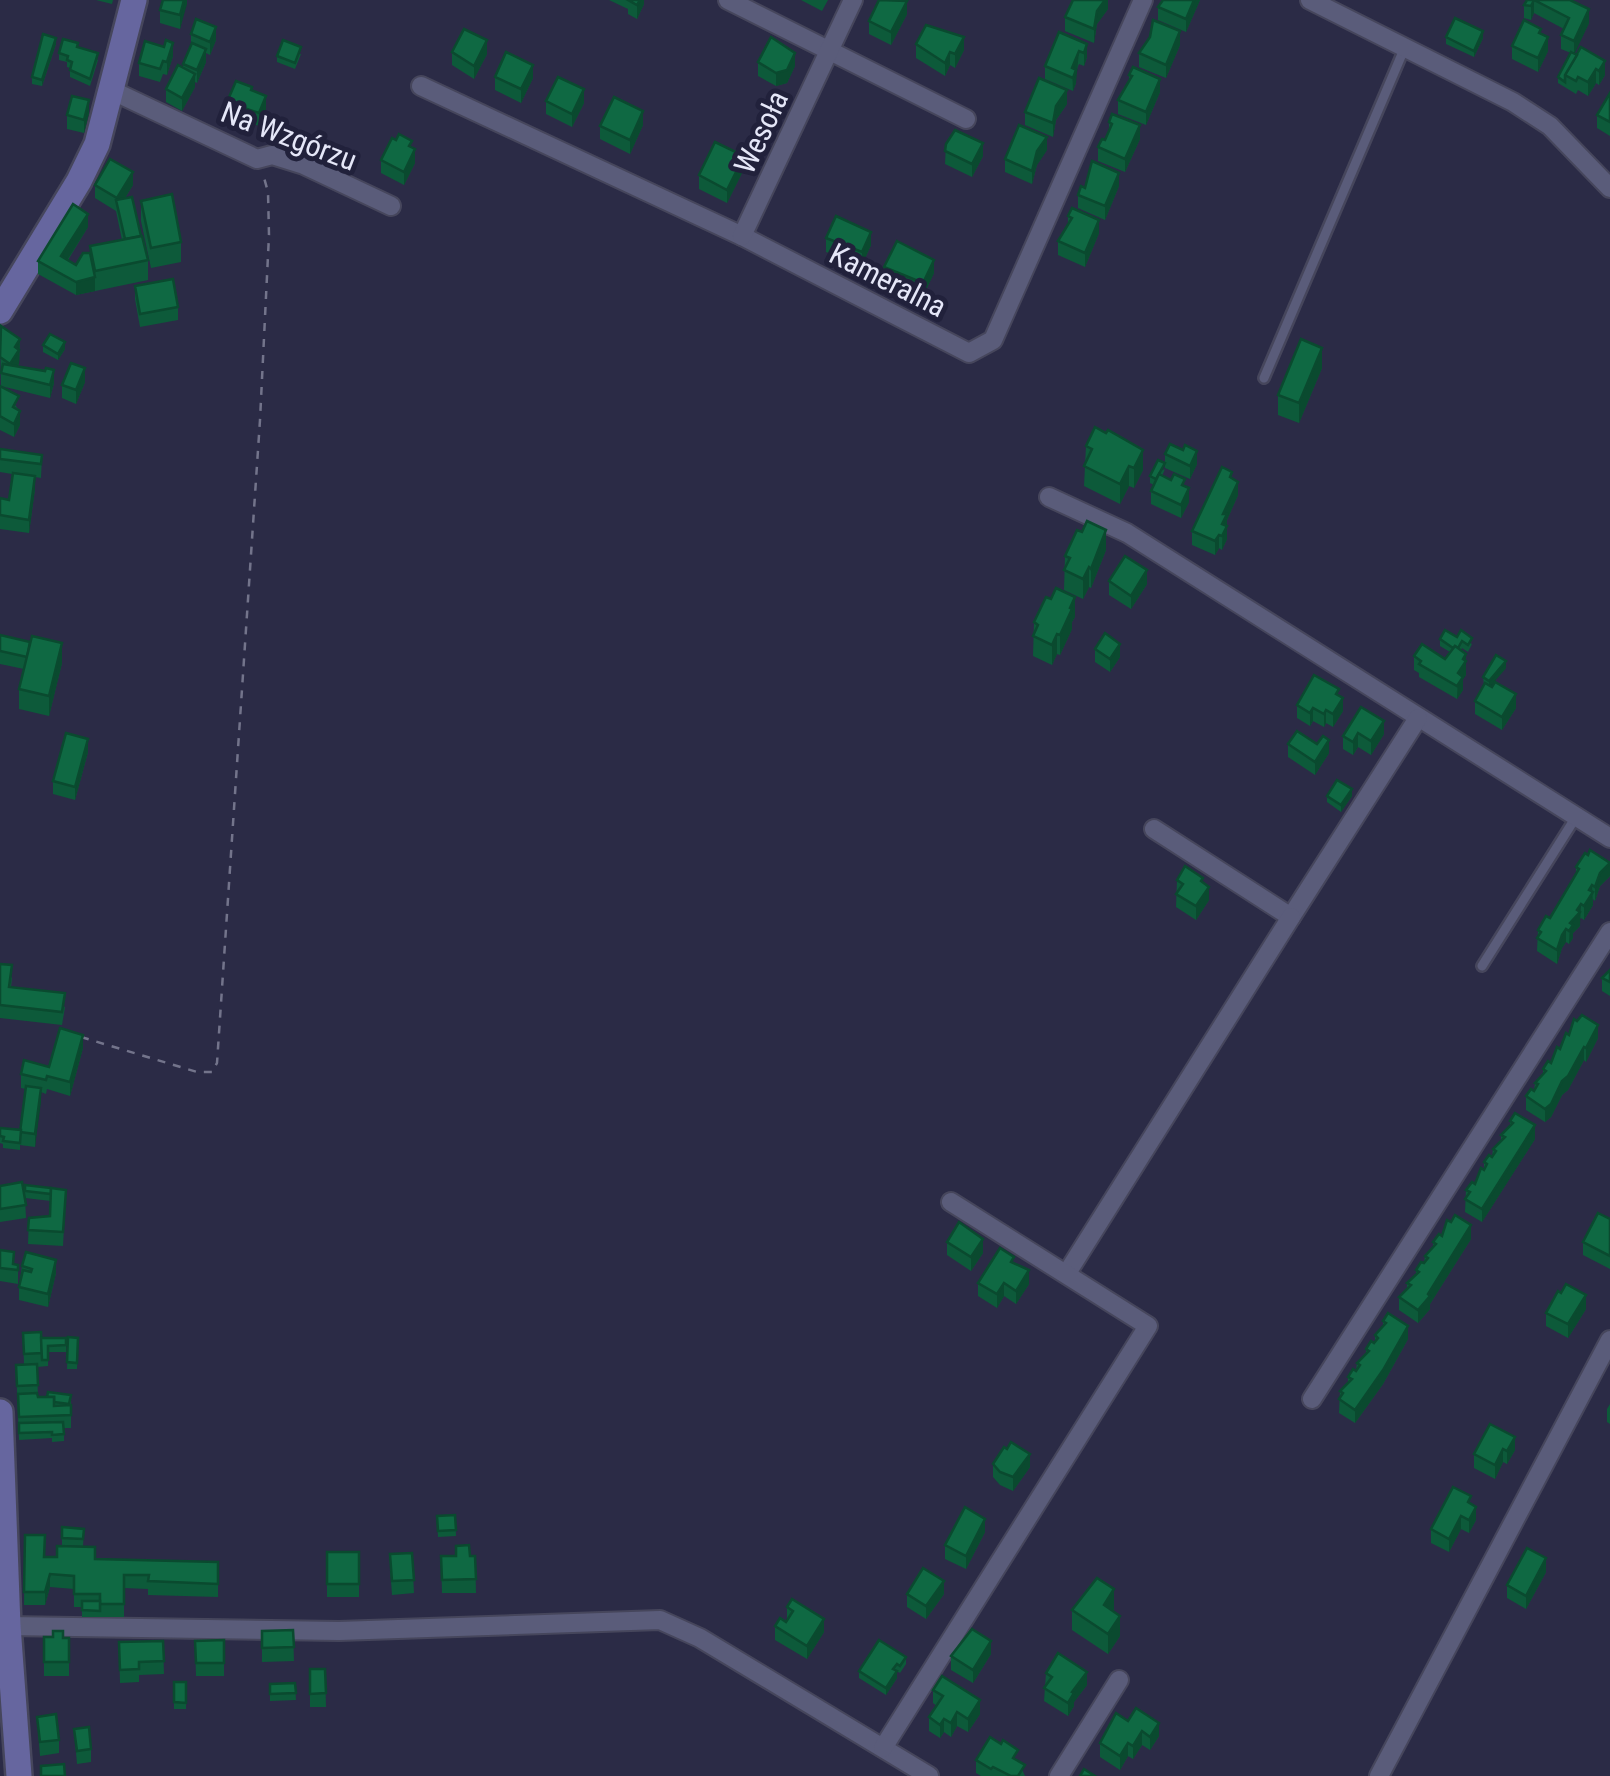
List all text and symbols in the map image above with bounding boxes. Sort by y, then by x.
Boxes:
street label: Wesoła [727,85,795,179]
street label: Na Wzgórzu [216,94,362,178]
street label: Kameralna [824,236,952,324]

